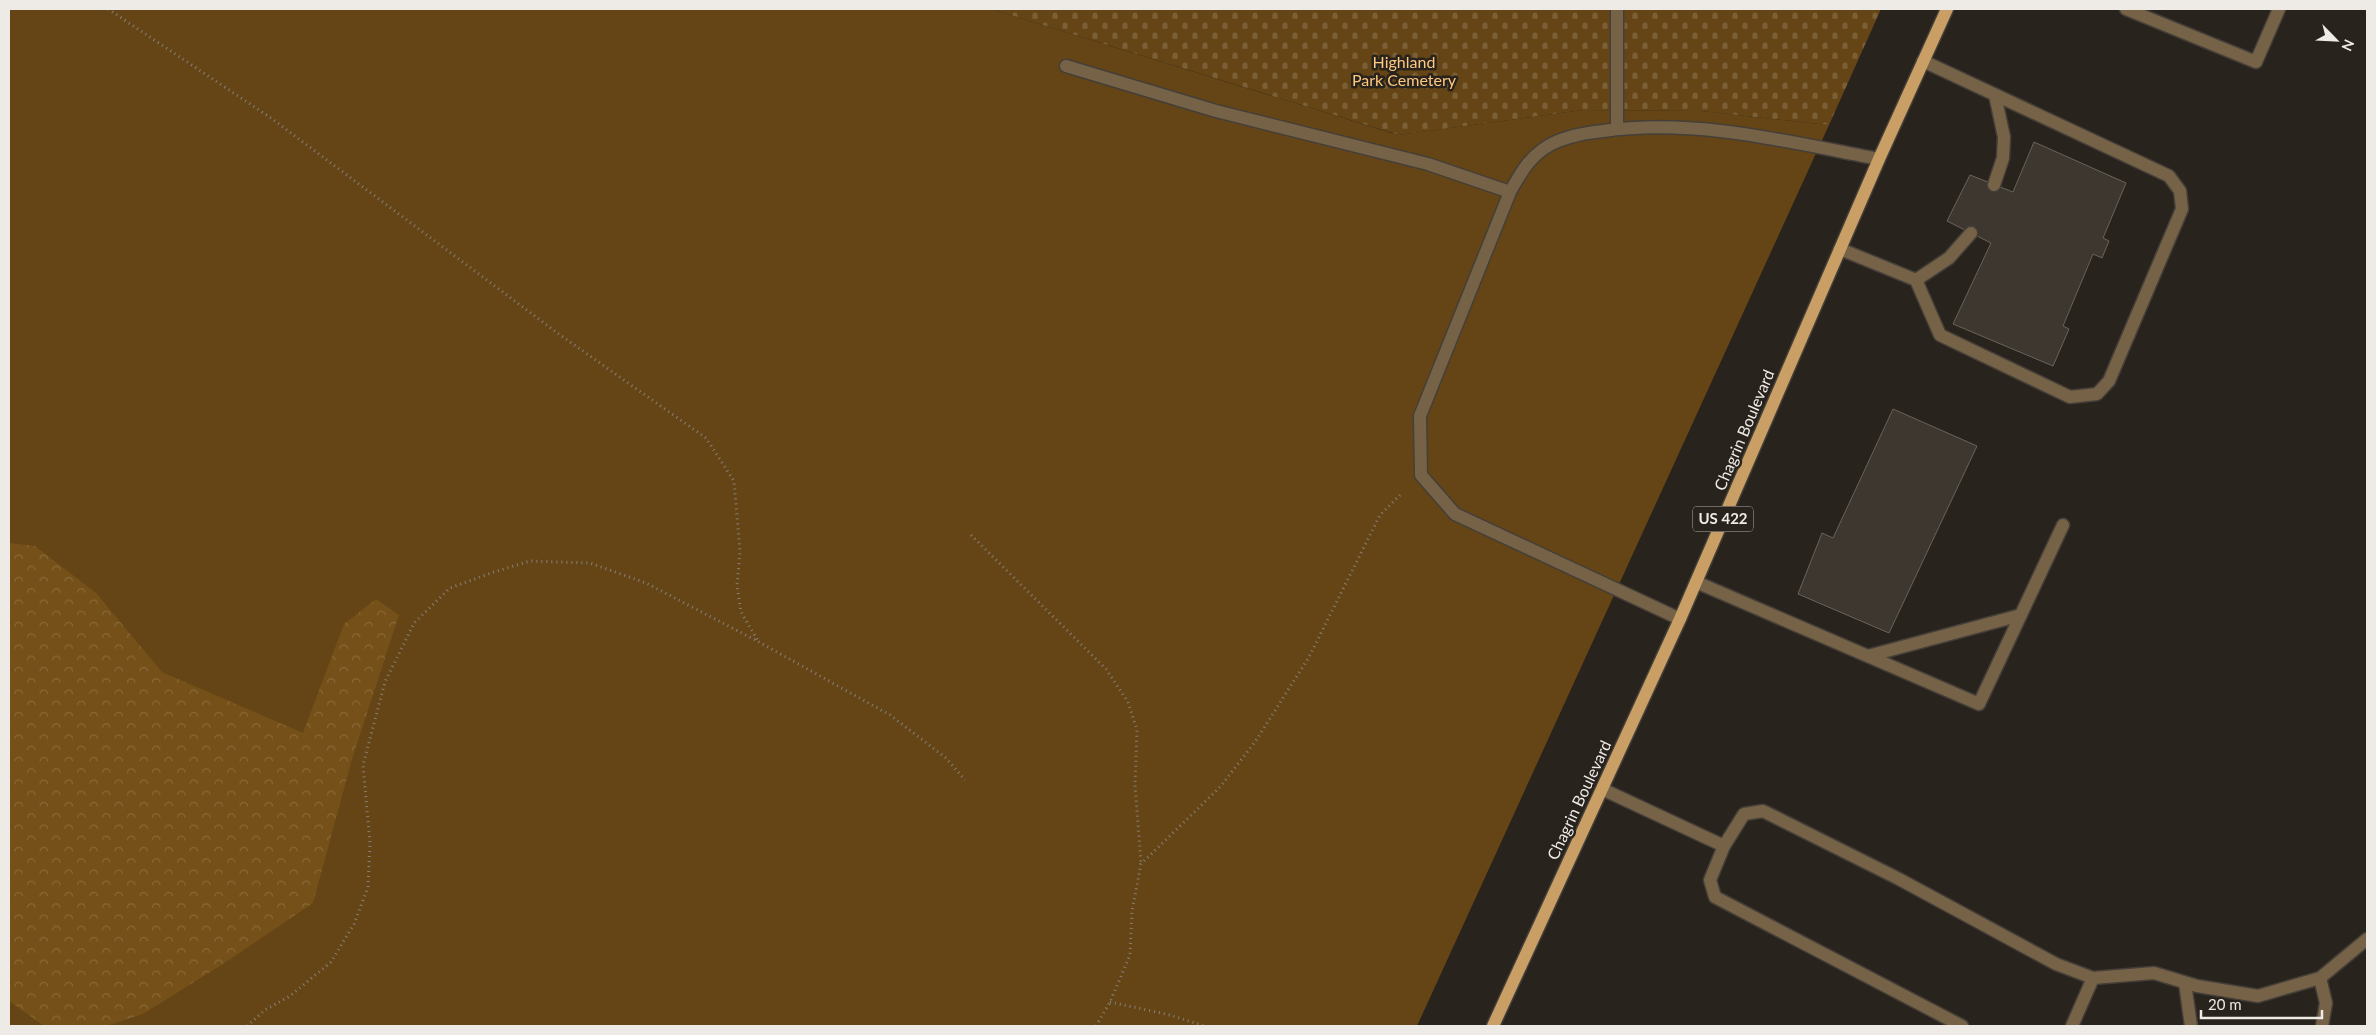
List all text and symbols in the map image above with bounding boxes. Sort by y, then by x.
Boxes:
north arrow [2311,15,2361,65]
text: N [2338,37,2358,54]
park label: Highland Park Cemetery [1352,52,1457,89]
street label: Chagrin Boulevard [1710,367,1778,493]
road number: US 422 [1693,506,1753,532]
street label: Chagrin Boulevard [1543,737,1614,862]
scale bar [2201,988,2322,1020]
text: 20 m [2208,995,2242,1013]

